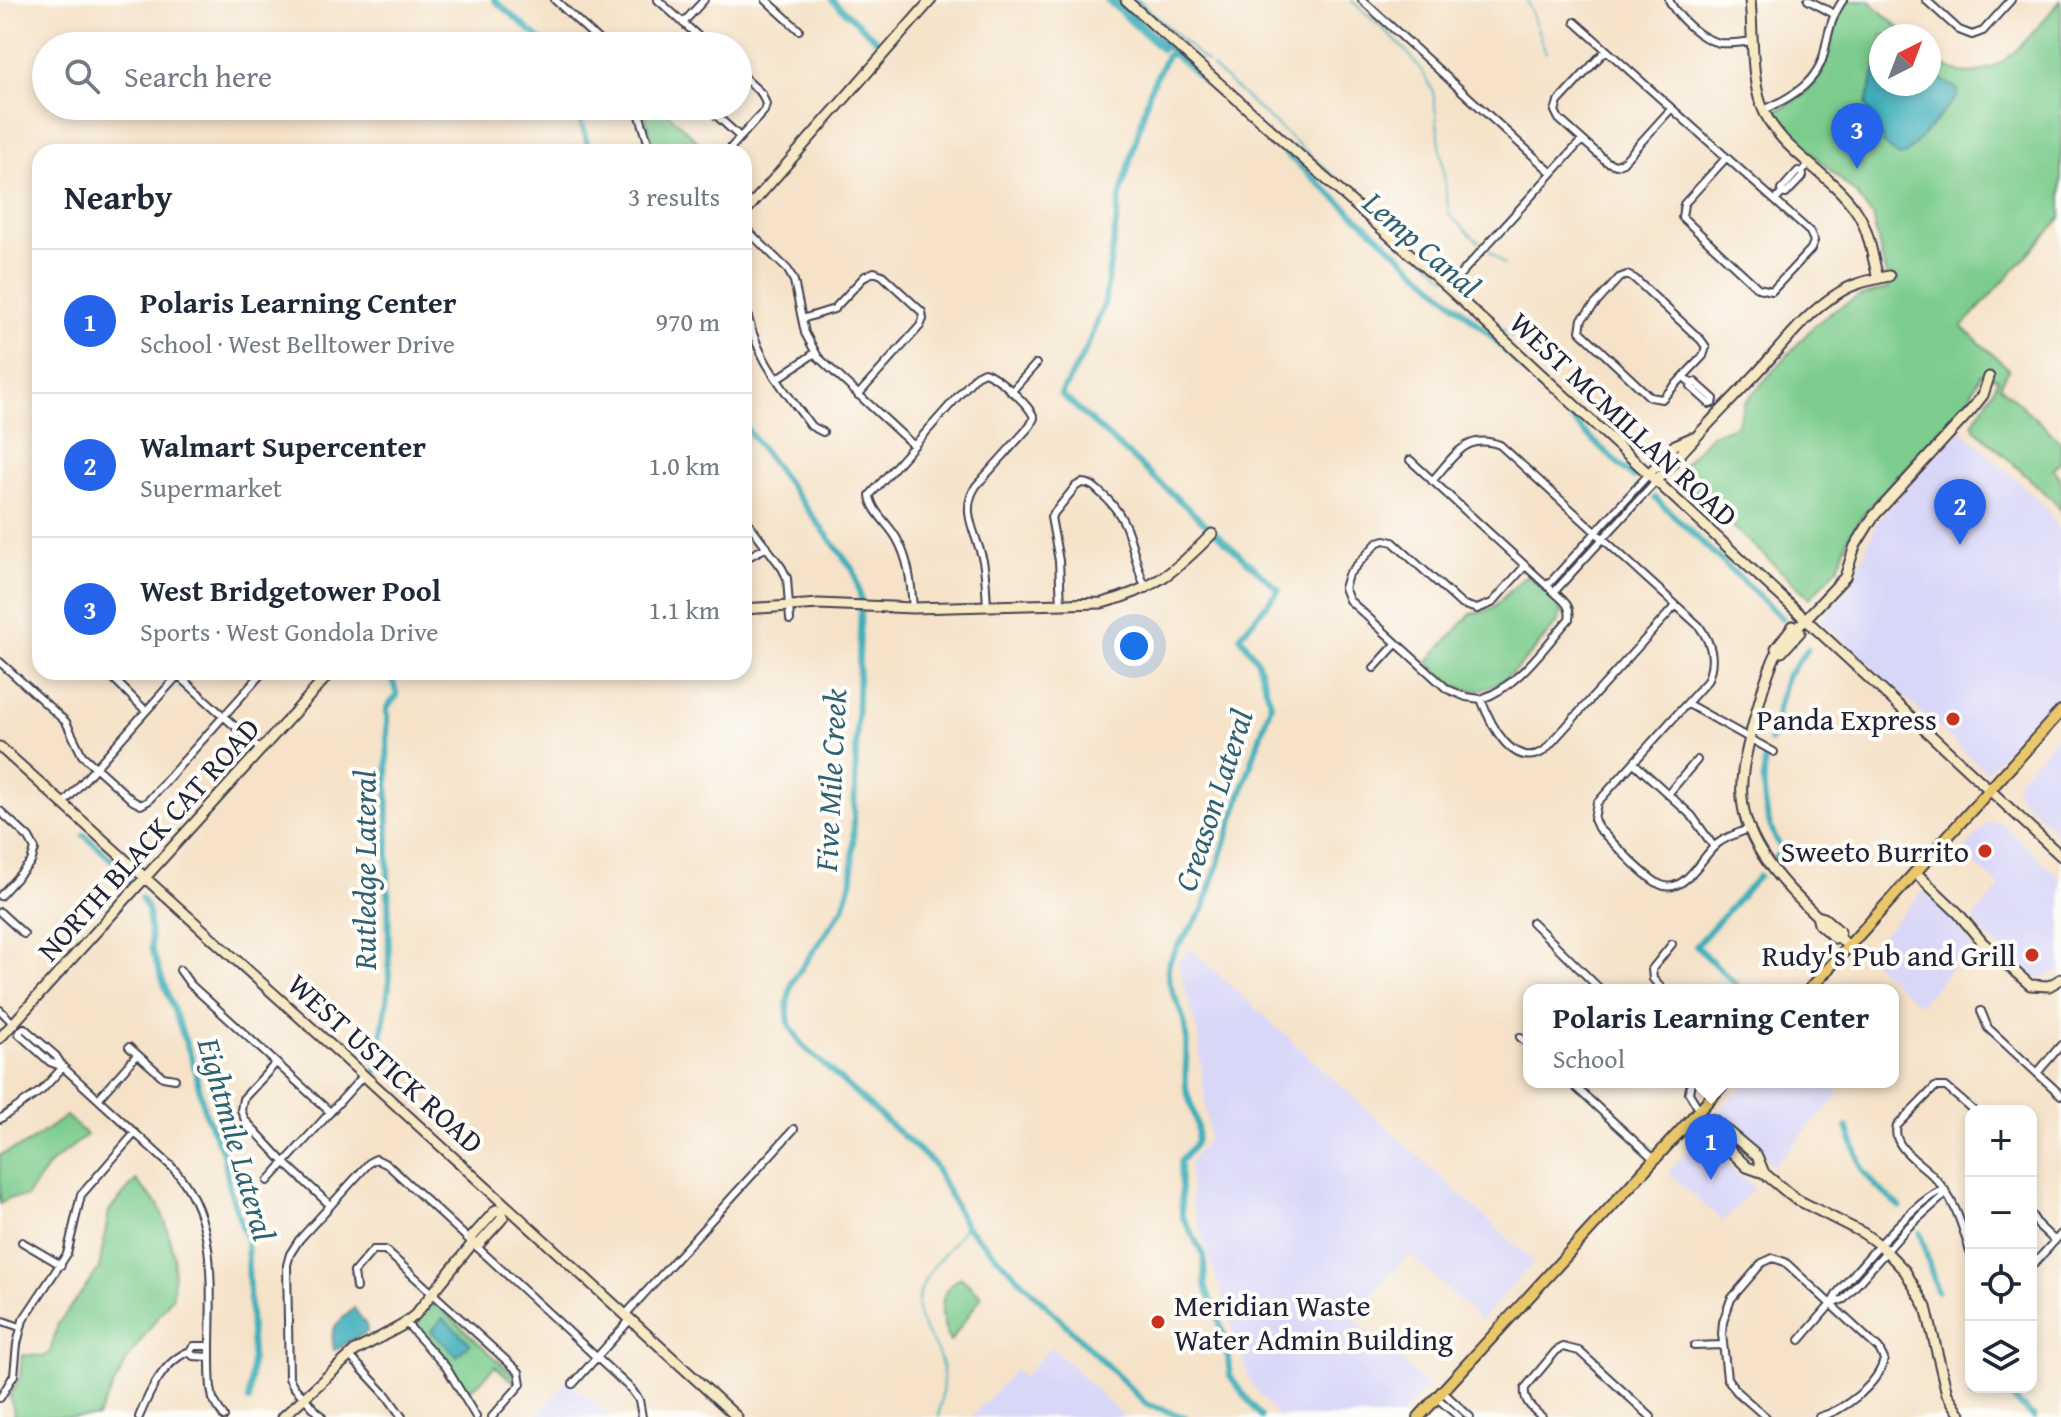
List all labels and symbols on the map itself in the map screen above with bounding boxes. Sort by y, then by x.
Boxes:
north arrow [1869,24,1941,96]
pin: 3 [1831,103,1883,169]
water label: Lemp Canal [1352,179,1491,308]
street label: WEST MCMILLAN ROAD [1500,301,1748,537]
pin: 2 [1934,479,1986,545]
your location [1114,626,1154,666]
water label: Five Mile Creek [802,687,858,874]
place label: Panda Express [1757,697,1937,741]
water label: Creason Lateral [1162,703,1265,897]
street label: NORTH BLACK CAT ROAD [26,707,270,971]
marker: Panda Express [1944,710,1962,728]
water label: Rutledge Lateral [341,770,388,971]
place label: Sweeto Burrito [1781,829,1969,873]
marker: Sweeto Burrito [1976,842,1994,860]
place label: Rudy's Pub and Grill [1762,933,2016,977]
marker: Rudy's Pub and Grill [2023,946,2041,964]
street label: WEST USTICK ROAD [278,963,494,1163]
water label: Eightmile Lateral [185,1031,288,1246]
pin: 1 [1685,1114,1737,1180]
place label: Meridian Waste Water Admin Building [1174,1283,1453,1361]
marker: Meridian Waste Water Admin Building [1149,1313,1167,1331]

